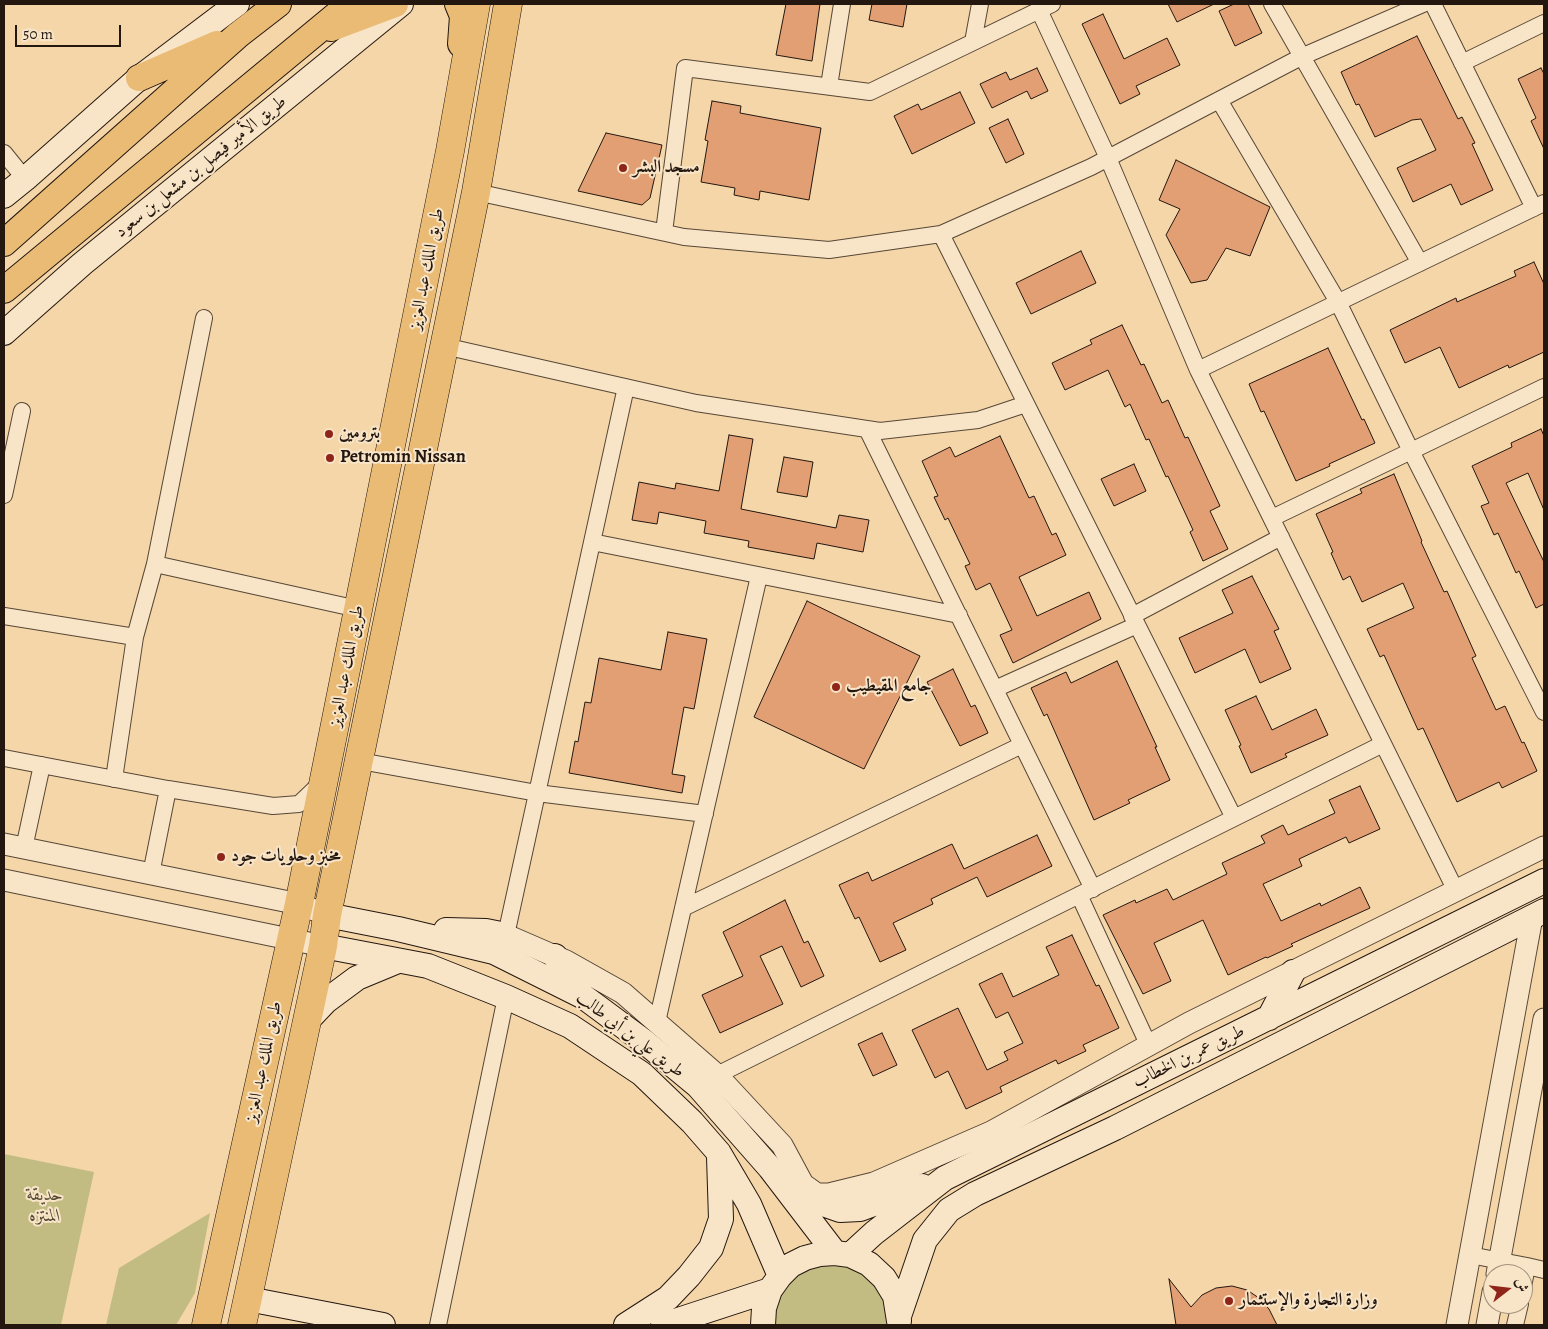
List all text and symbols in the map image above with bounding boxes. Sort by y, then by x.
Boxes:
scale bar [18,15,124,47]
text: 50 m [23,24,53,44]
street label: طريق الأمير فيصل بن مشعل بن سعود [111,91,291,243]
place label: مسجد البشر [633,157,700,179]
marker: مسجد البشر [617,162,629,174]
street label: طريق الملك عبد العزيز [405,206,449,332]
place label: بترومين [339,423,380,445]
marker: بترومين [323,428,335,440]
place label: Petromin Nissan [340,447,466,469]
marker: Petromin Nissan [324,452,336,464]
street label: طريق الملك عبد العزيز [325,603,369,729]
place label: جامع المقيطيب [846,676,932,698]
marker: جامع المقيطيب [830,681,842,693]
place label: مخبز وحلويات جود [231,846,341,868]
marker: مخبز وحلويات جود [215,851,227,863]
street label: طريق علي بن أبي طالب [571,987,689,1083]
street label: طريق الملك عبد العزيز [241,999,287,1125]
street label: طريق عمر بن الخطاب [1129,1021,1249,1093]
park label: حديقة المنتزه [27,1185,63,1228]
north arrow [1483,1264,1533,1314]
text: ش [1511,1276,1533,1294]
place label: وزارة التجارة والإستثمار [1239,1290,1378,1312]
marker: وزارة التجارة والإستثمار [1223,1295,1235,1307]

